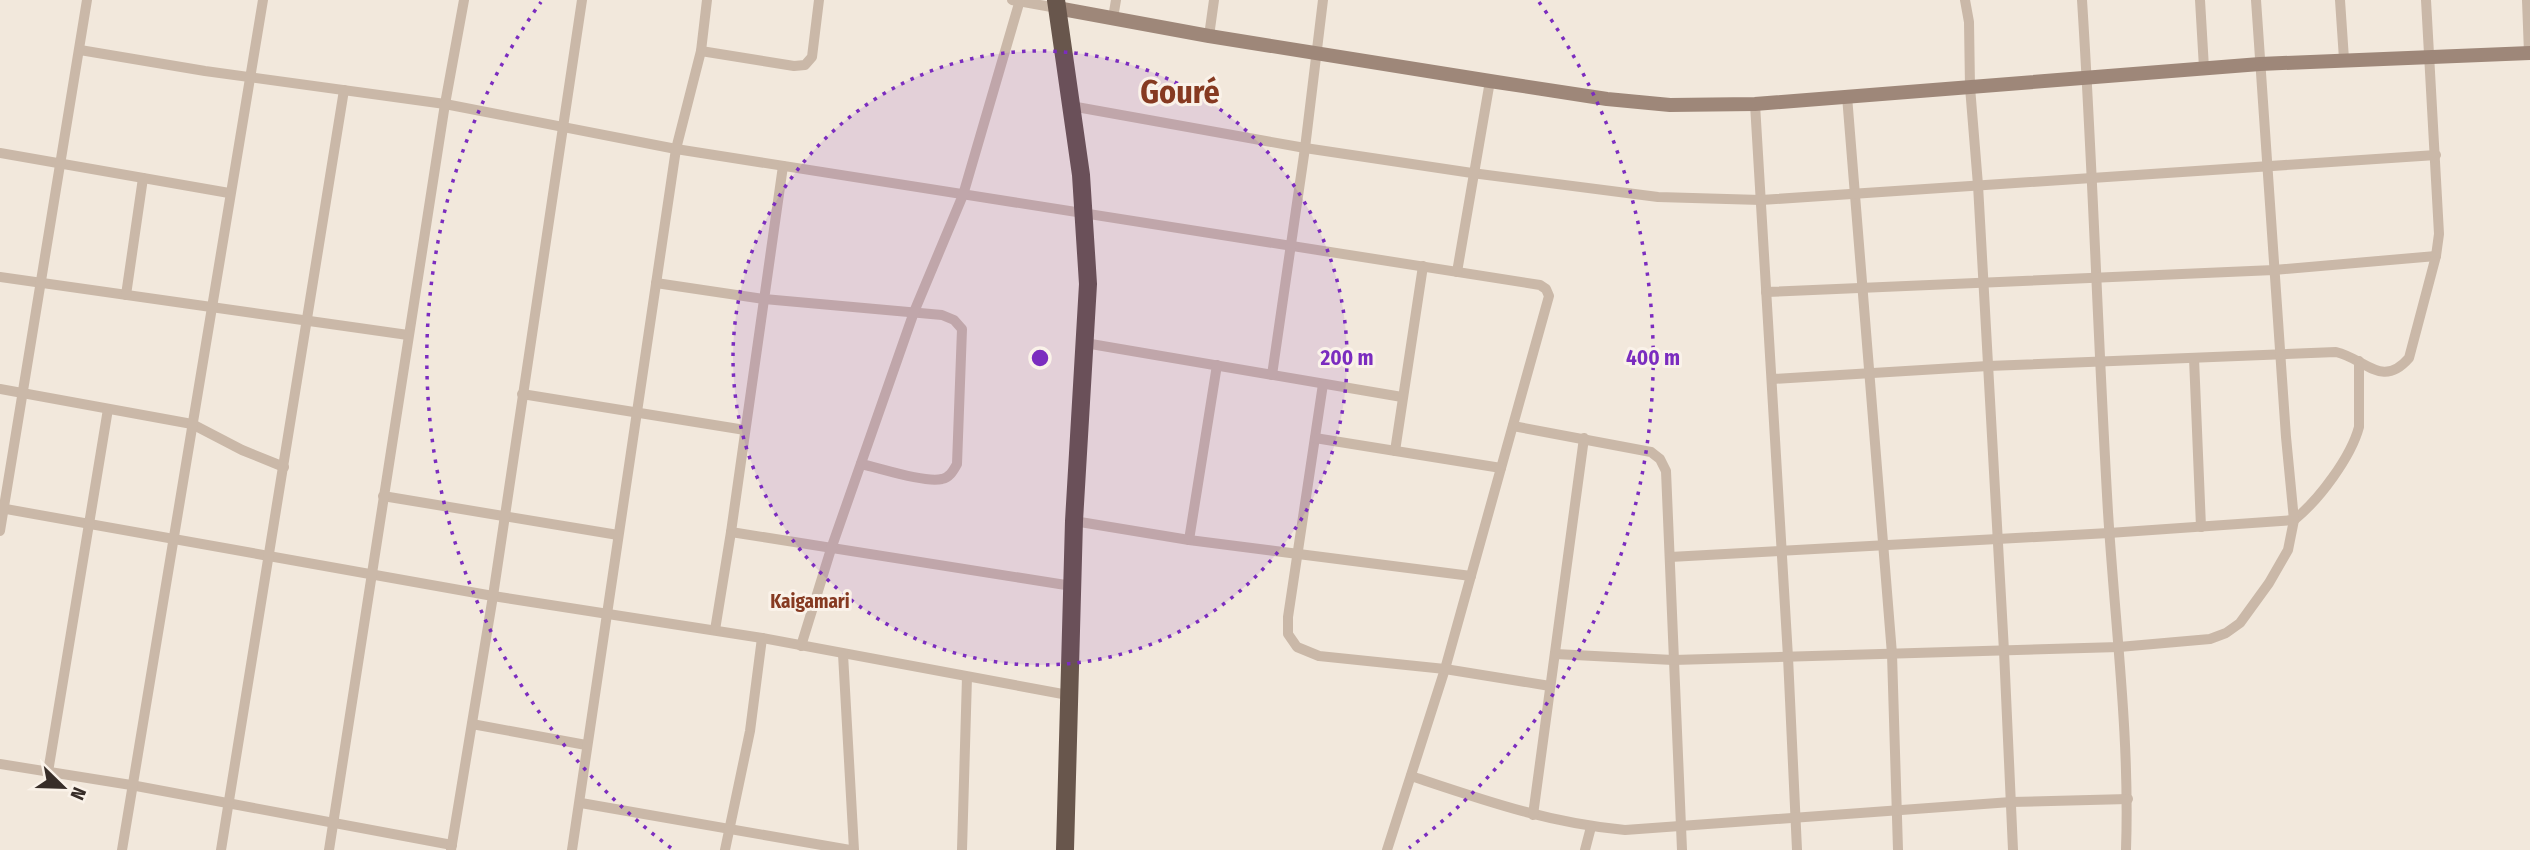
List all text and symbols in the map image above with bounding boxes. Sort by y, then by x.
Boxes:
district label: Gouré [1140,73,1220,111]
text: 200 m [1319,345,1374,371]
text: 400 m [1626,345,1680,371]
centre of rings [1028,346,1052,370]
district label: Kaigamari [770,590,850,613]
north arrow [28,752,98,822]
text: N [65,784,91,803]

